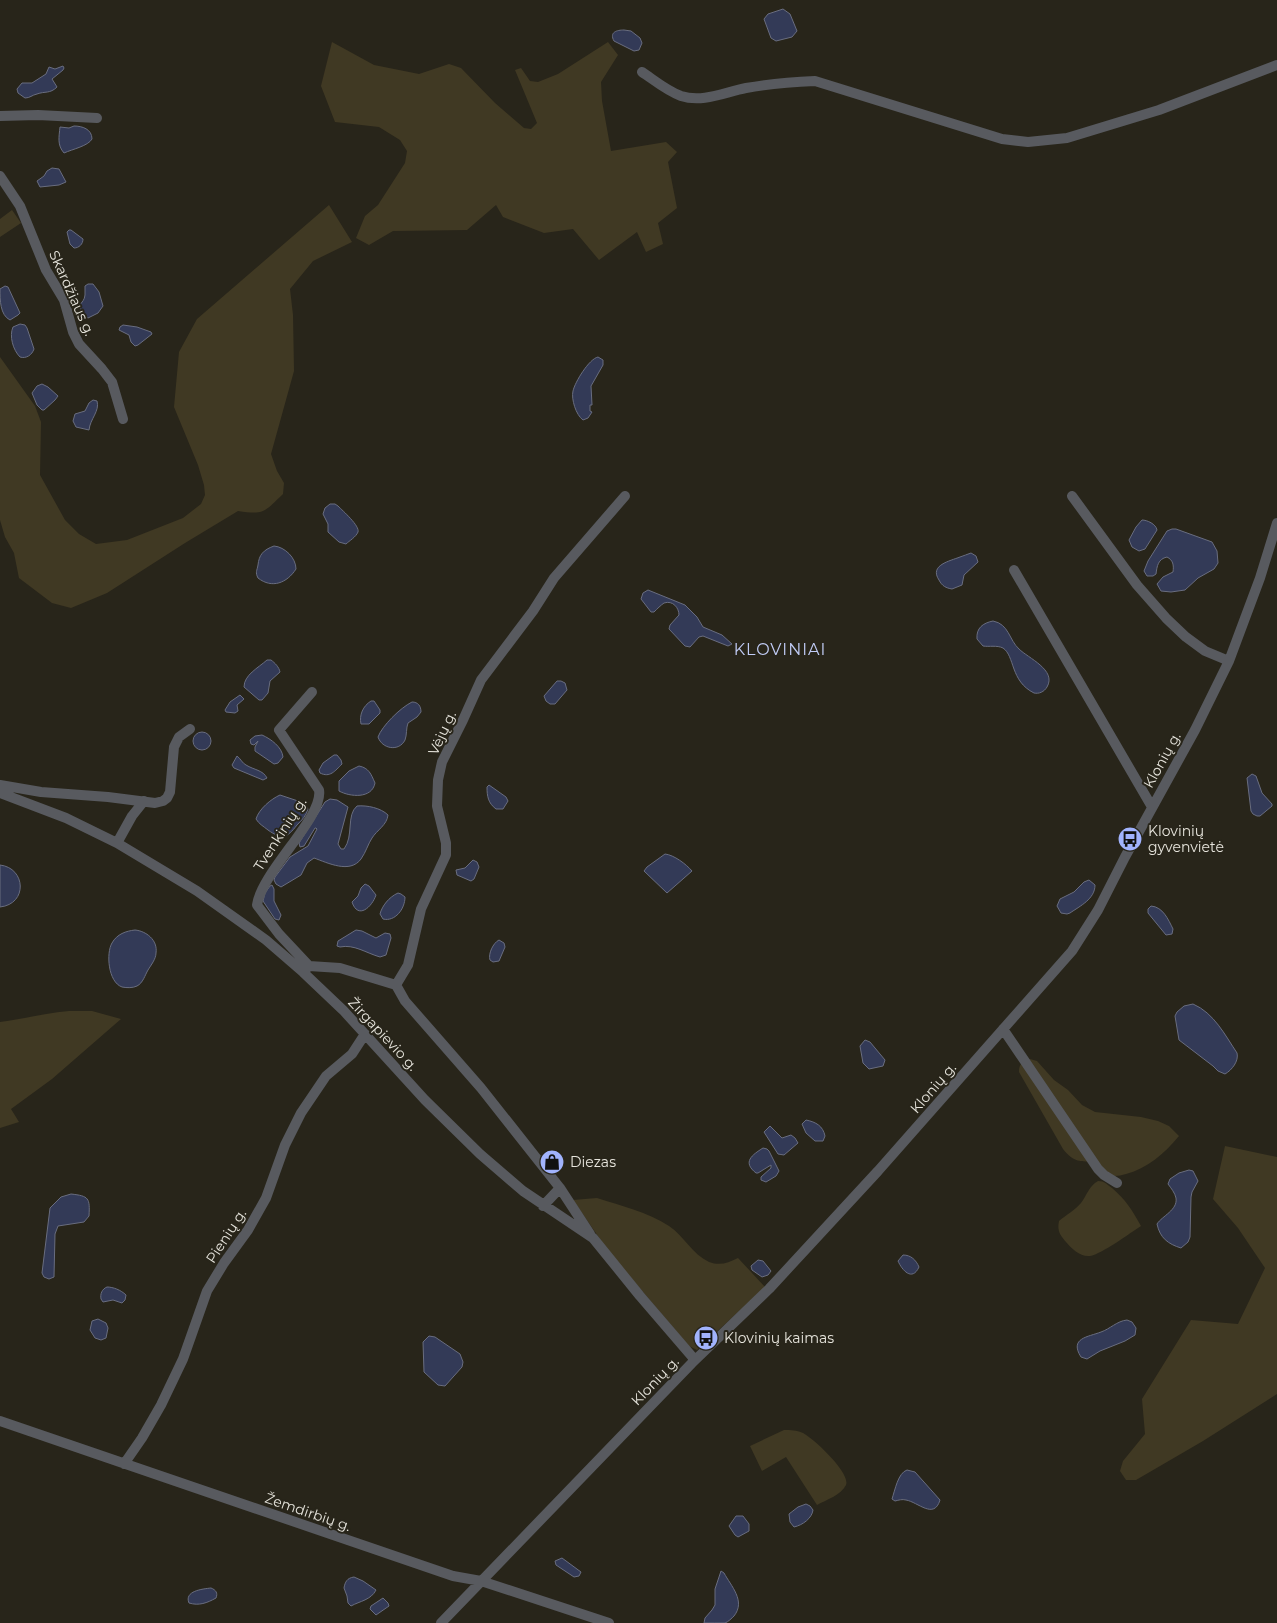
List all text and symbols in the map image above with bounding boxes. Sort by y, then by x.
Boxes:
street label: Skardžiaus g. [45,247,99,339]
district label: KLOVINIAI [734,640,826,659]
street label: Vėjų g. [424,708,460,758]
street label: Klonių g. [1139,729,1185,791]
street label: Tvenkinių g. [250,794,310,874]
place label: Klovinių gyvenvietė [1148,822,1224,856]
bus stop icon: Klovinių gyvenvietė [1117,826,1143,852]
street label: Žirgapievio g. [344,993,422,1075]
street label: Klonių g. [906,1059,960,1117]
shop icon: Diezas [539,1149,565,1175]
place label: Diezas [570,1153,616,1171]
street label: Pienių g. [202,1205,250,1267]
bus stop icon: Klovinių kaimas [693,1325,719,1351]
place label: Klovinių kaimas [724,1329,834,1347]
street label: Klonių g. [627,1353,683,1409]
street label: Žemdirbių g. [263,1489,353,1535]

